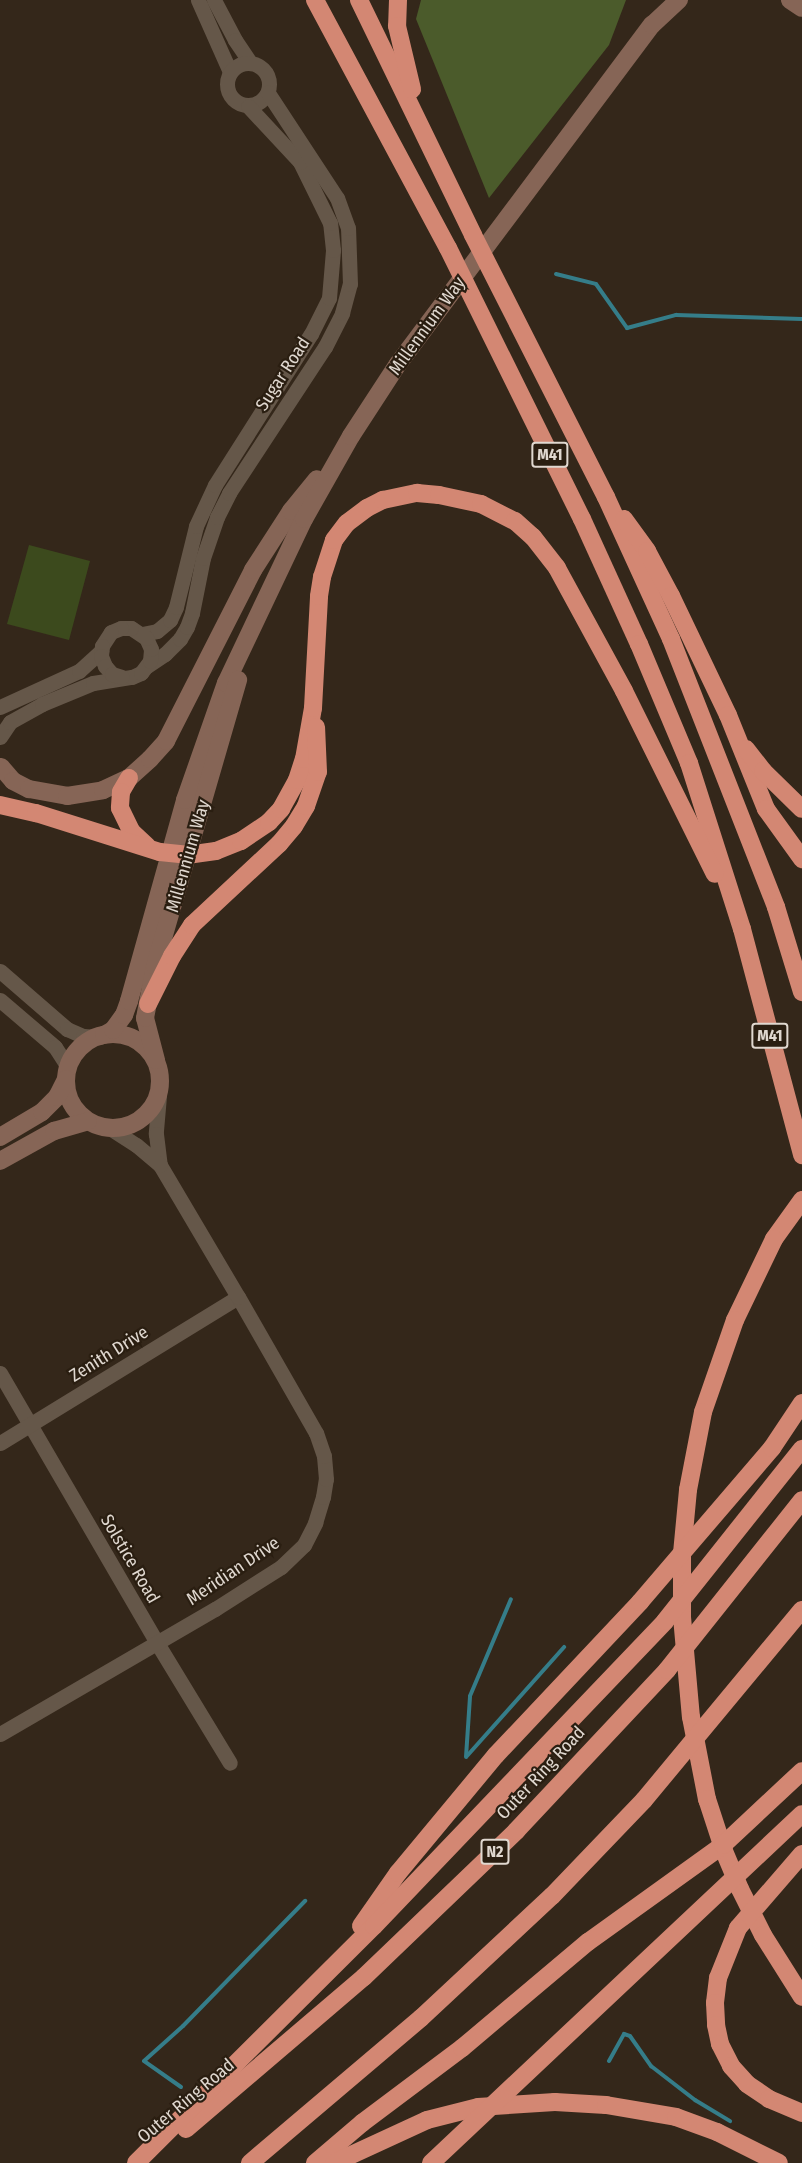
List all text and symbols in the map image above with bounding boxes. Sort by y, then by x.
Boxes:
street label: Millennium Way [384,273,470,379]
street label: Sugar Road [251,333,315,415]
road number: M41 [530,442,570,468]
street label: Millennium Way [162,797,214,915]
road number: M41 [750,1023,790,1049]
street label: Zenith Drive [66,1321,152,1387]
street label: Solstice Road [96,1511,164,1607]
street label: Meridian Drive [182,1532,284,1610]
street label: Outer Ring Road [492,1722,590,1824]
road number: N2 [480,1839,510,1865]
street label: Outer Ring Road [133,2054,239,2148]

